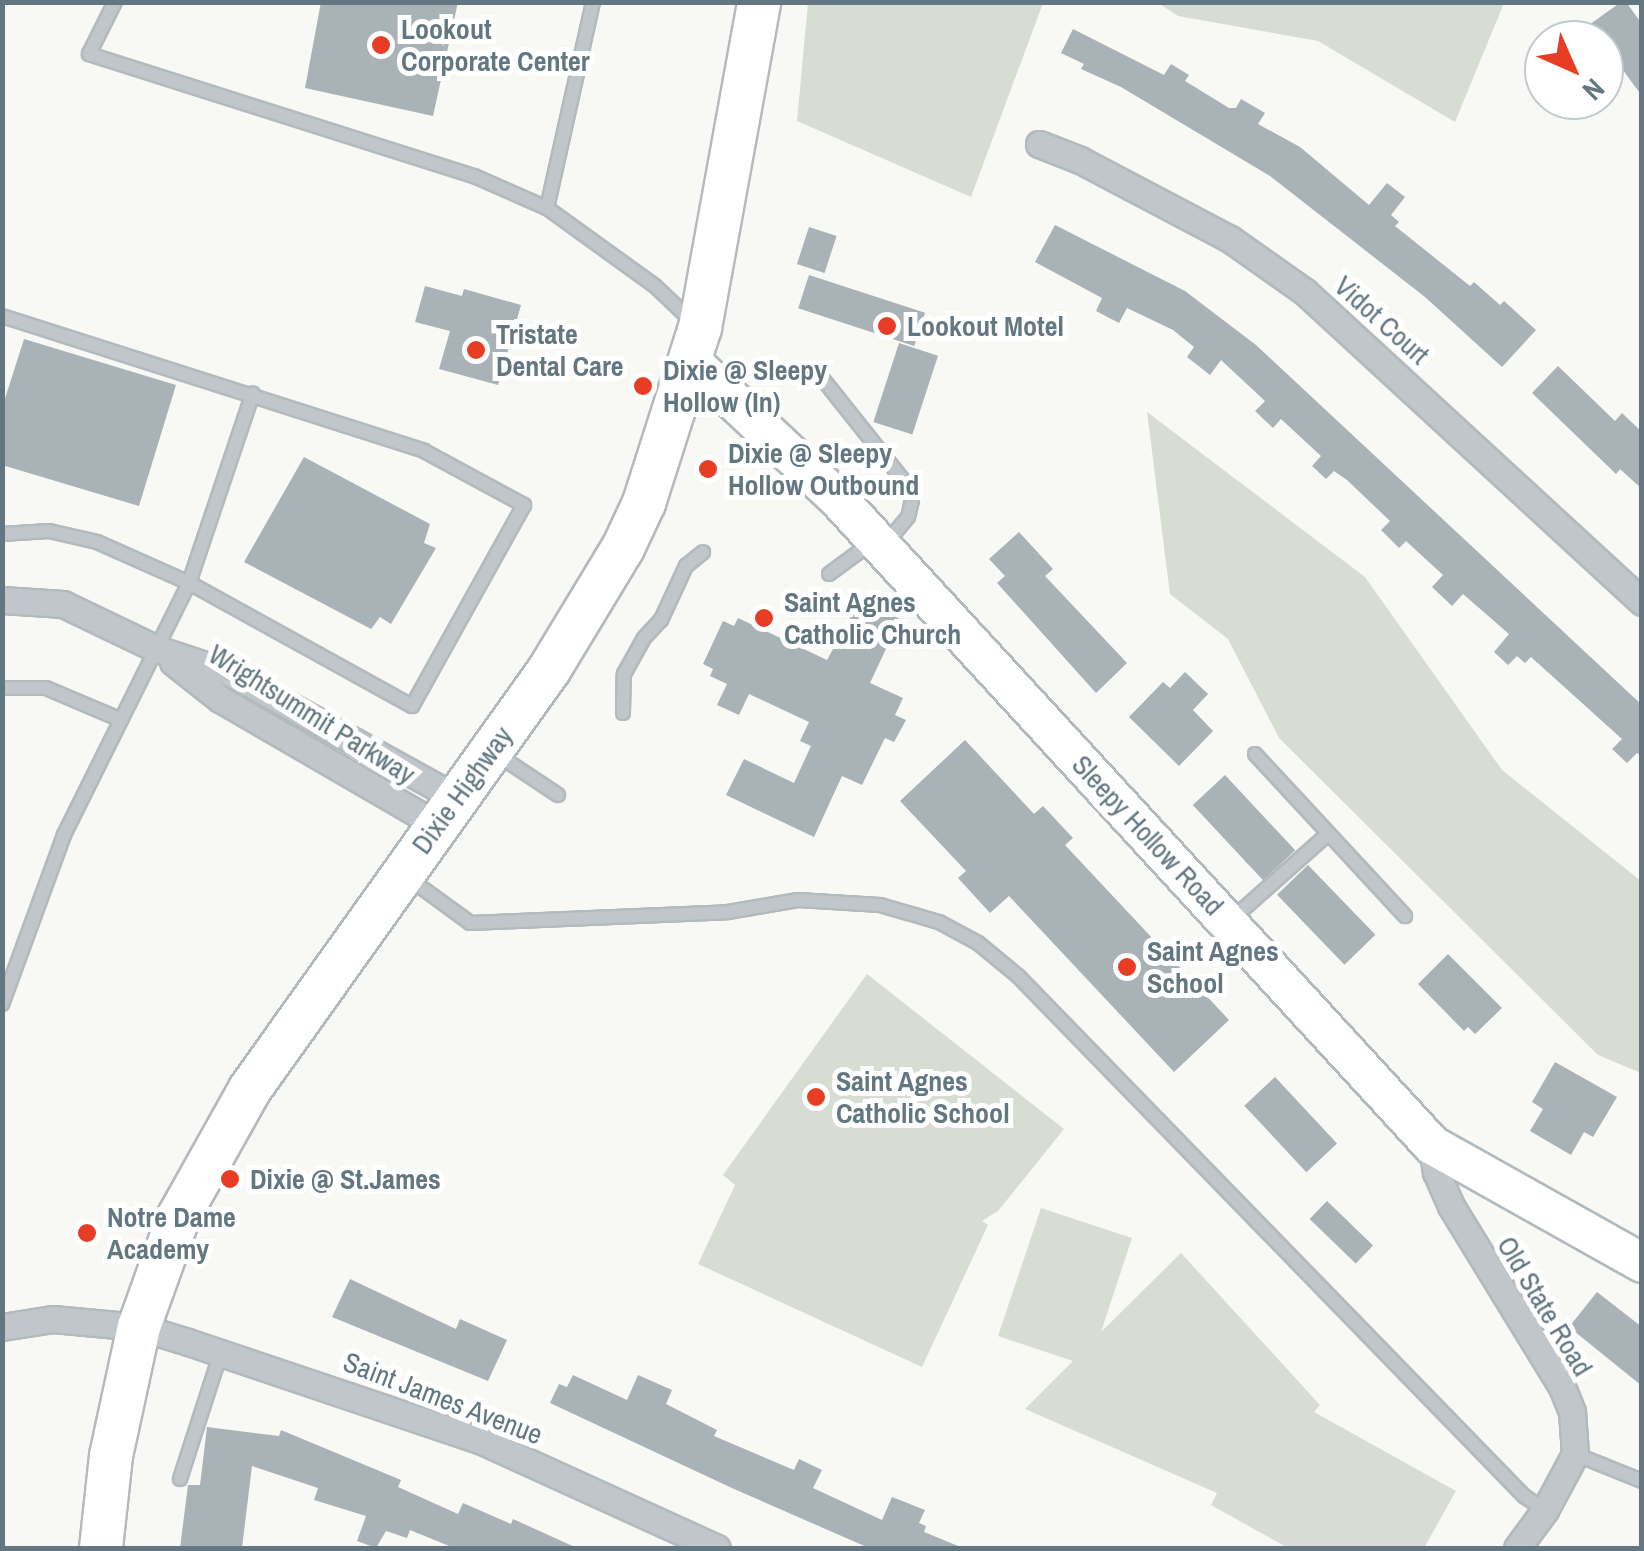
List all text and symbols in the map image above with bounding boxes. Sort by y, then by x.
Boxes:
place label: Lookout Corporate Center [401,12,590,78]
north arrow [1524,20,1624,120]
marker: Lookout Corporate Center [370,34,392,56]
text: N [1575,70,1613,109]
street label: Vidot Court [1328,269,1436,371]
place label: Lookout Motel [907,309,1064,343]
marker: Lookout Motel [876,315,898,337]
place label: Tristate Dental Care [496,317,624,383]
marker: Tristate Dental Care [465,339,487,361]
place label: Dixie @ Sleepy Hollow (In) [663,353,827,419]
marker: Dixie @ Sleepy Hollow (In) [632,375,654,397]
place label: Dixie @ Sleepy Hollow Outbound [728,436,919,502]
marker: Dixie @ Sleepy Hollow Outbound [697,458,719,480]
place label: Saint Agnes Catholic Church [784,585,961,651]
marker: Saint Agnes Catholic Church [753,607,775,629]
street label: Wrightsummit Parkway [203,637,421,791]
street label: Dixie Highway [405,720,519,860]
street label: Sleepy Hollow Road [1065,748,1231,922]
place label: Saint Agnes School [1147,934,1280,1000]
marker: Saint Agnes School [1116,956,1138,978]
place label: Saint Agnes Catholic School [836,1064,1010,1130]
marker: Saint Agnes Catholic School [805,1086,827,1108]
place label: Dixie @ St.James [250,1162,441,1196]
marker: Dixie @ St.James [219,1168,241,1190]
place label: Notre Dame Academy [107,1200,236,1266]
marker: Notre Dame Academy [76,1222,98,1244]
street label: Old State Road [1490,1230,1600,1382]
street label: Saint James Avenue [338,1344,548,1452]

